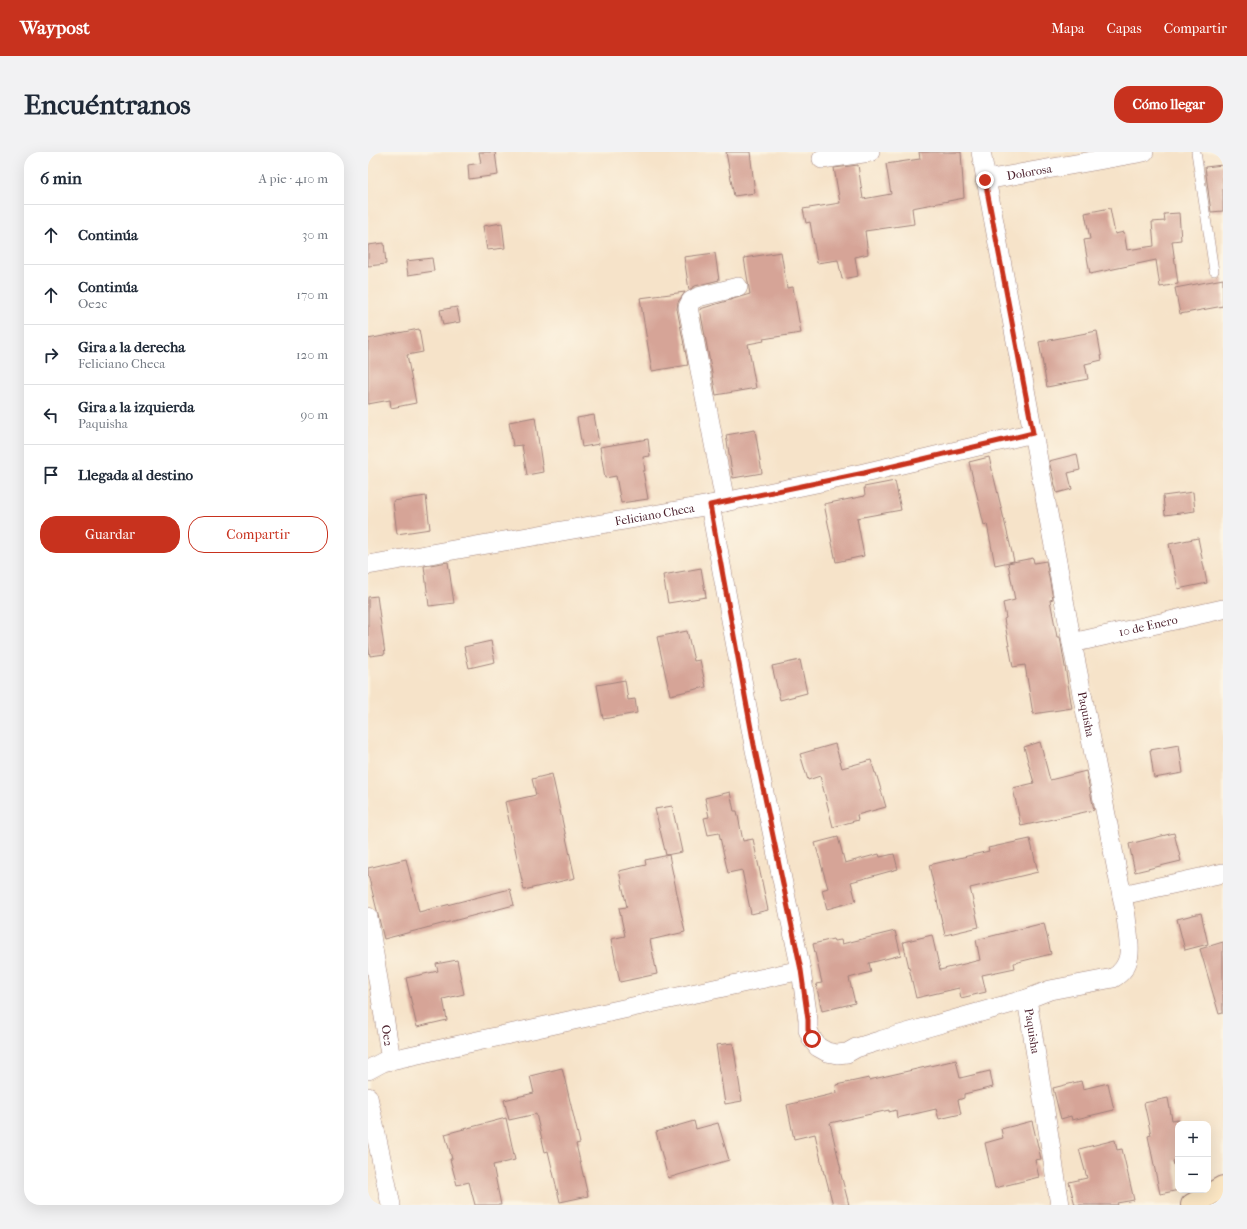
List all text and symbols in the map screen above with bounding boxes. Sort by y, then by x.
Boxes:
text: Waypost [20,17,90,39]
text: Mapa [1051,20,1085,37]
text: Capas [1107,20,1142,37]
text: Compartir [1164,20,1227,37]
button: Cómo llegar [1114,86,1223,123]
text: Encuéntranos [24,88,191,121]
street label: Dolorosa [1006,161,1053,183]
text: 6 min [40,168,82,188]
text: A pie · 410 m [258,171,328,186]
route end [976,171,994,189]
icon: ahead [40,224,62,246]
text: Continúa [78,226,138,244]
text: 30 m [302,227,328,242]
text: Continúa [78,278,138,296]
icon: ahead [40,284,62,306]
text: 170 m [296,287,328,302]
text: Oe2c [78,296,107,311]
text: Gira a la derecha [78,338,185,356]
icon: right [40,344,62,366]
text: 120 m [296,347,328,362]
text: Feliciano Checa [78,356,165,371]
text: Gira a la izquierda [78,398,194,416]
icon: left [40,404,62,426]
text: 90 m [300,407,328,422]
text: Paquisha [78,416,128,431]
icon: arrive [40,464,62,486]
text: Llegada al destino [78,466,193,484]
street label: Feliciano Checa [614,501,696,529]
button: Guardar [40,516,180,553]
button: Compartir [188,516,328,553]
street label: 10 de Enero [1117,612,1179,639]
street label: Paquisha [1075,690,1098,739]
street label: Paquisha [1022,1007,1043,1055]
street label: Oe2 [378,1024,396,1047]
route start [803,1030,821,1048]
map controls [1175,1121,1211,1193]
button: + [1175,1121,1211,1157]
button: − [1175,1157,1211,1193]

